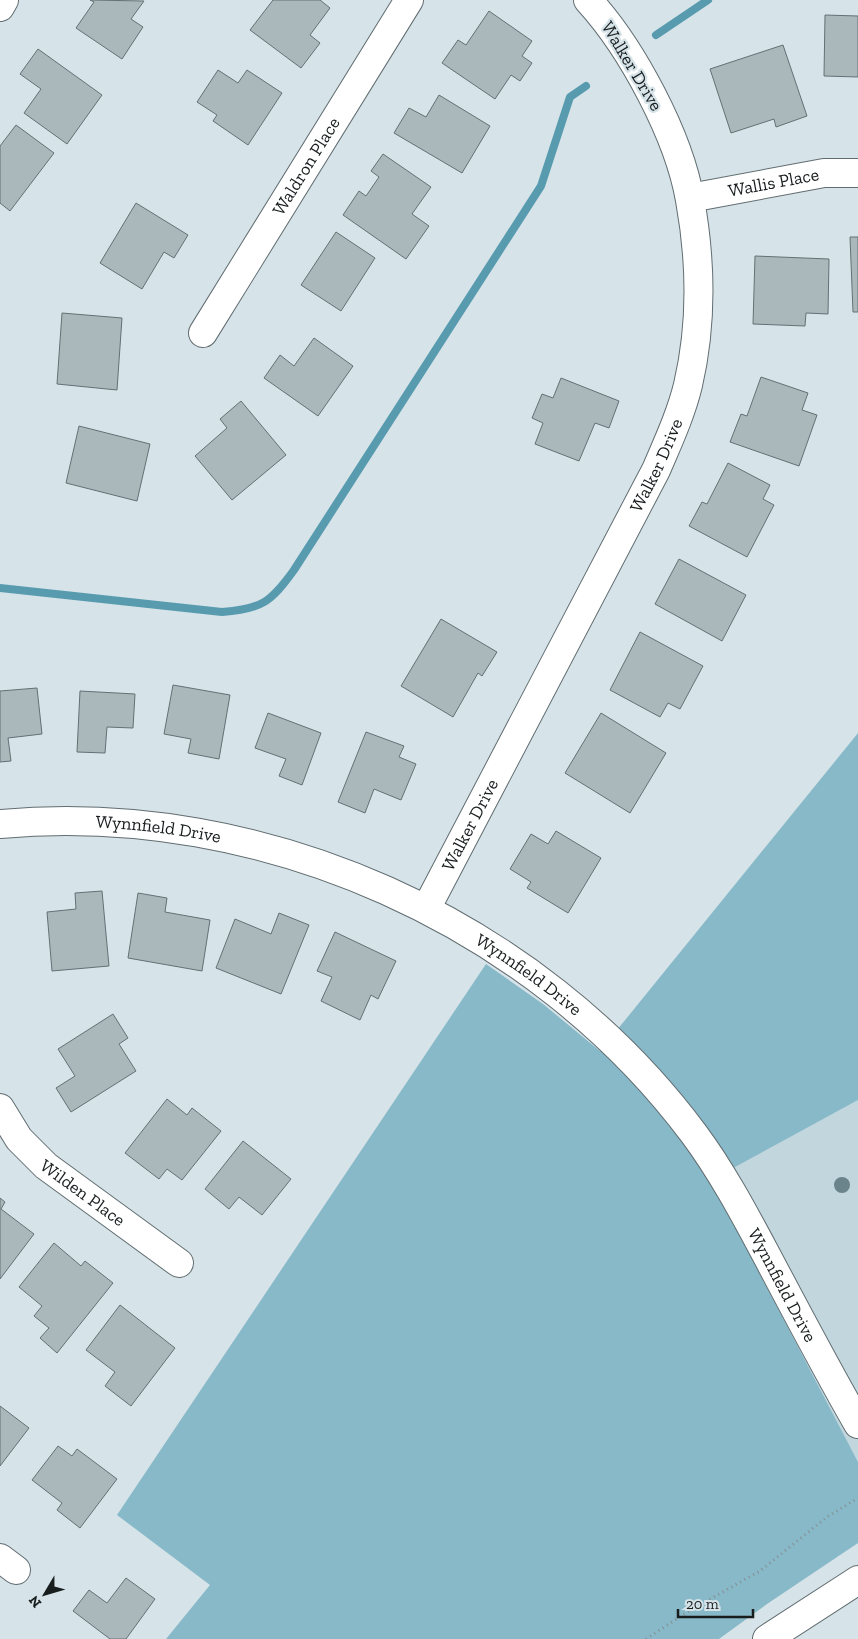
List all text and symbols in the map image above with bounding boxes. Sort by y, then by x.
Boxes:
street label: Walker Drive [597,17,667,115]
street label: Waldron Place [267,113,345,219]
street label: Wallis Place [726,163,821,202]
street label: Walker Drive [625,415,687,516]
street label: Walker Drive [437,775,503,875]
street label: Wynnfield Drive [95,811,223,848]
street label: Wynnfield Drive [471,929,586,1020]
street label: Wilden Place [36,1155,130,1231]
street label: Wynnfield Drive [743,1224,822,1346]
north arrow [20,1569,70,1619]
scale bar [678,1586,753,1618]
text: N [25,1592,45,1611]
text: 20 m [686,1595,719,1613]

